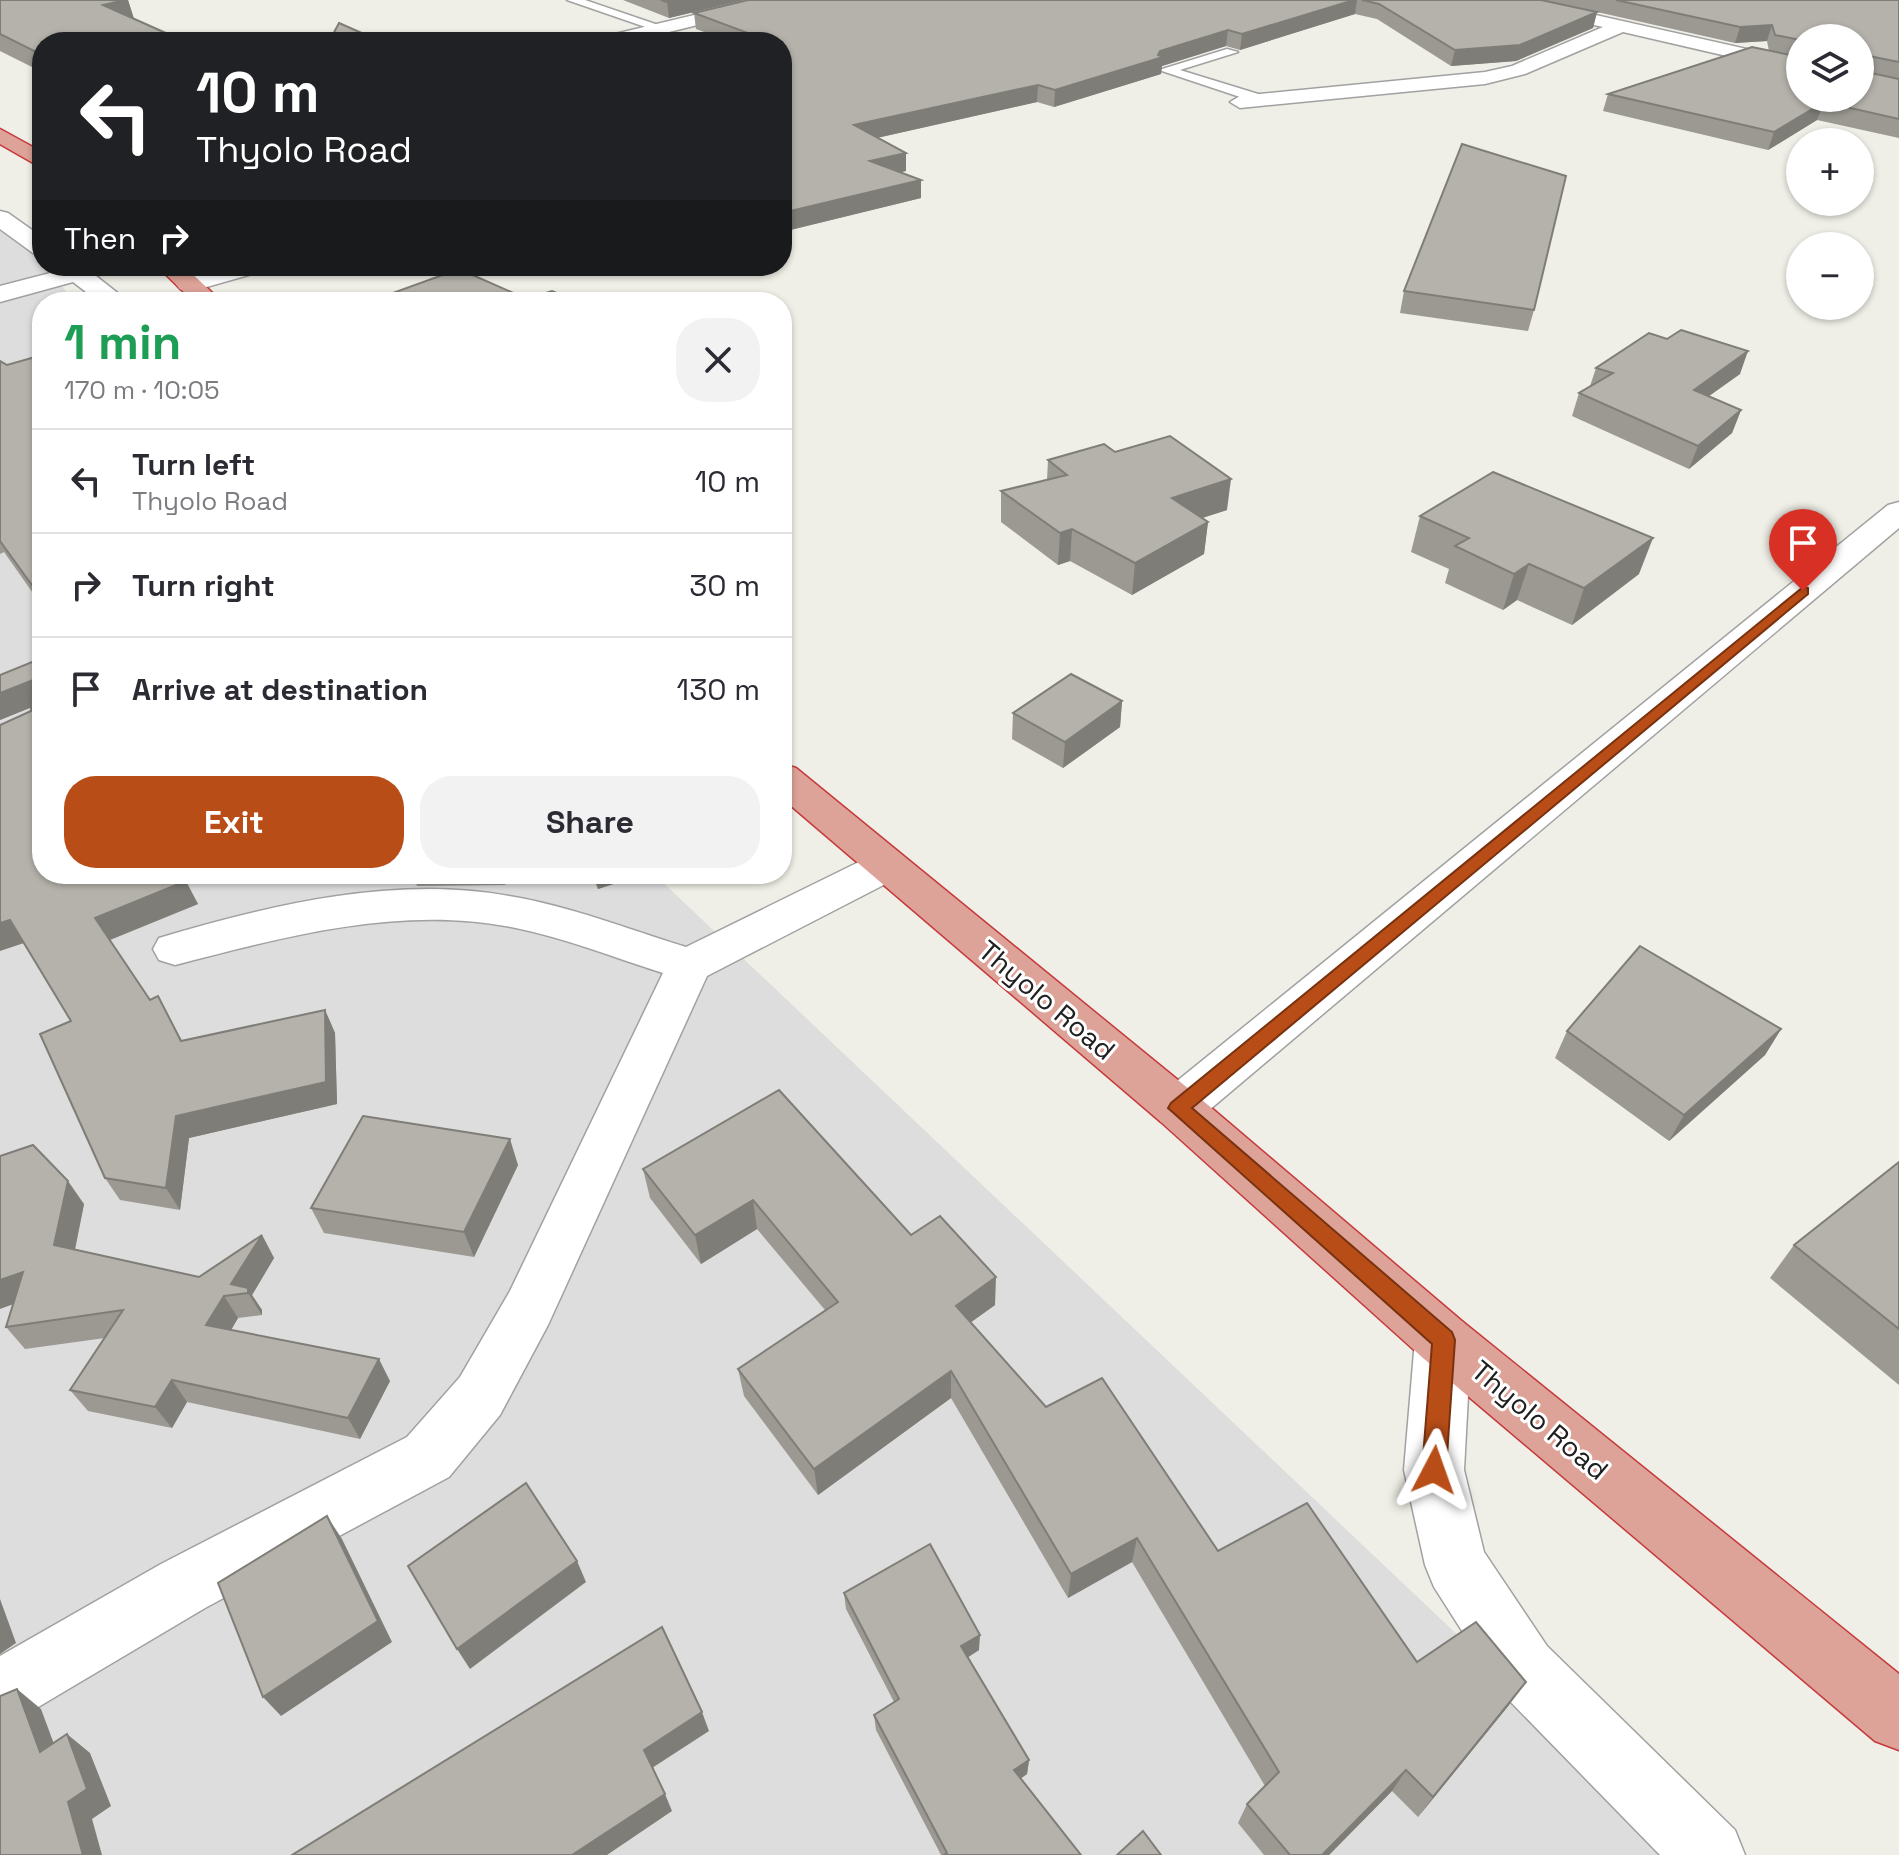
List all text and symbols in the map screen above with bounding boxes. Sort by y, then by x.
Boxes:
map controls [1786,24,1874,320]
button: layers [1786,24,1874,112]
text: 10 m [196,57,320,128]
icon: left [64,64,168,168]
text: Thyolo Road [196,127,412,173]
button: + [1786,128,1874,216]
icon: right [152,216,196,260]
text: Then [64,219,136,258]
button: − [1786,232,1874,320]
text: 1 min [64,312,181,373]
button: close [676,318,760,402]
text: 170 m · 10:05 [64,373,220,407]
text: Turn left [132,445,255,484]
icon: left [64,459,108,503]
text: 10 m [695,462,760,501]
text: Thyolo Road [132,484,288,518]
pin [1769,509,1837,591]
icon: arrive [1781,521,1825,565]
icon: right [64,563,108,607]
text: Turn right [132,566,275,605]
text: 30 m [689,566,760,605]
icon: arrive [64,667,108,711]
text: Arrive at destination [132,670,428,709]
text: 130 m [677,670,760,709]
button: Exit [64,776,404,868]
button: Share [420,776,760,868]
street label: Thyolo Road [971,932,1123,1068]
street label: Thyolo Road [1464,1352,1616,1488]
position arrow [1392,1428,1476,1512]

